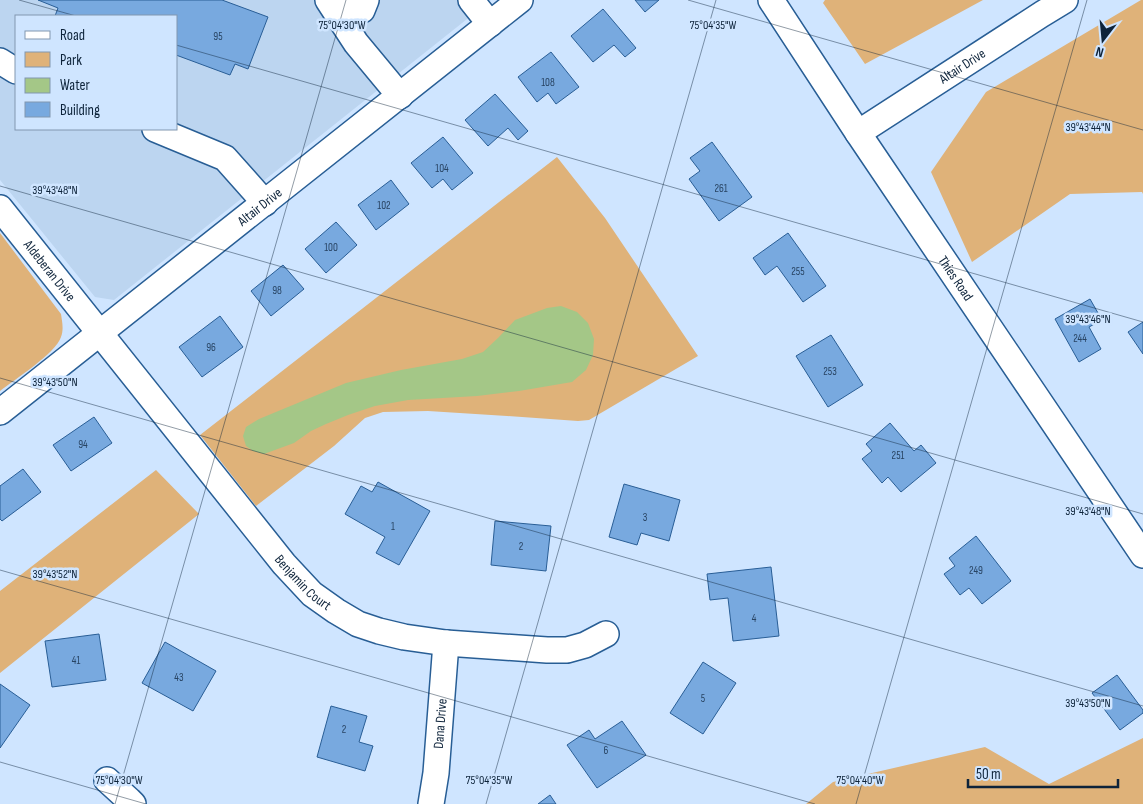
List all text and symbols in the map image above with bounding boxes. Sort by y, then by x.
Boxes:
legend [15,15,178,130]
north arrow [1078,15,1128,65]
text: 75°04'30"W [318,18,366,33]
text: 75°04'35"W [690,18,736,33]
text: Road [60,26,85,45]
house number: 95 [213,30,223,43]
text: N [1094,43,1105,61]
street label: Altair Drive [935,44,988,87]
text: Park [60,51,82,70]
text: Water [60,76,91,95]
house number: 108 [541,76,555,89]
text: Building [60,101,100,120]
text: 39°43'44"N [1065,120,1111,135]
house number: 104 [435,162,449,175]
house number: 261 [714,182,728,195]
text: 39°43'48"N [32,183,78,198]
street label: Altair Drive [233,184,285,230]
house number: 102 [377,199,391,212]
street label: Aldeberan Drive [20,236,79,305]
house number: 100 [324,241,338,254]
street label: Thies Road [935,252,977,304]
house number: 255 [791,265,805,278]
house number: 98 [272,284,282,297]
text: 39°43'46"N [1065,312,1111,327]
house number: 244 [1073,332,1087,345]
house number: 96 [206,341,216,354]
house number: 253 [823,365,837,378]
text: 39°43'50"N [32,375,78,390]
house number: 94 [78,438,88,451]
house number: 251 [892,449,905,462]
text: 39°43'48"N [1065,504,1111,519]
house number: 3 [643,511,648,524]
house number: 1 [391,520,395,533]
house number: 2 [519,540,524,553]
street label: Benjamin Court [271,551,335,614]
house number: 249 [969,564,983,577]
text: 39°43'52"N [33,567,77,582]
house number: 4 [752,612,757,625]
house number: 41 [72,654,80,667]
house number: 43 [174,671,184,684]
house number: 5 [701,692,705,705]
text: 39°43'50"N [1065,696,1111,711]
street label: Dana Drive [429,698,450,749]
house number: 2 [342,723,347,736]
house number: 6 [604,744,609,757]
scale bar [968,756,1118,788]
text: 50 m [976,765,1001,784]
text: 75°04'30"W [95,773,143,788]
text: 75°04'35"W [466,773,512,788]
text: 75°04'40"W [836,773,884,788]

